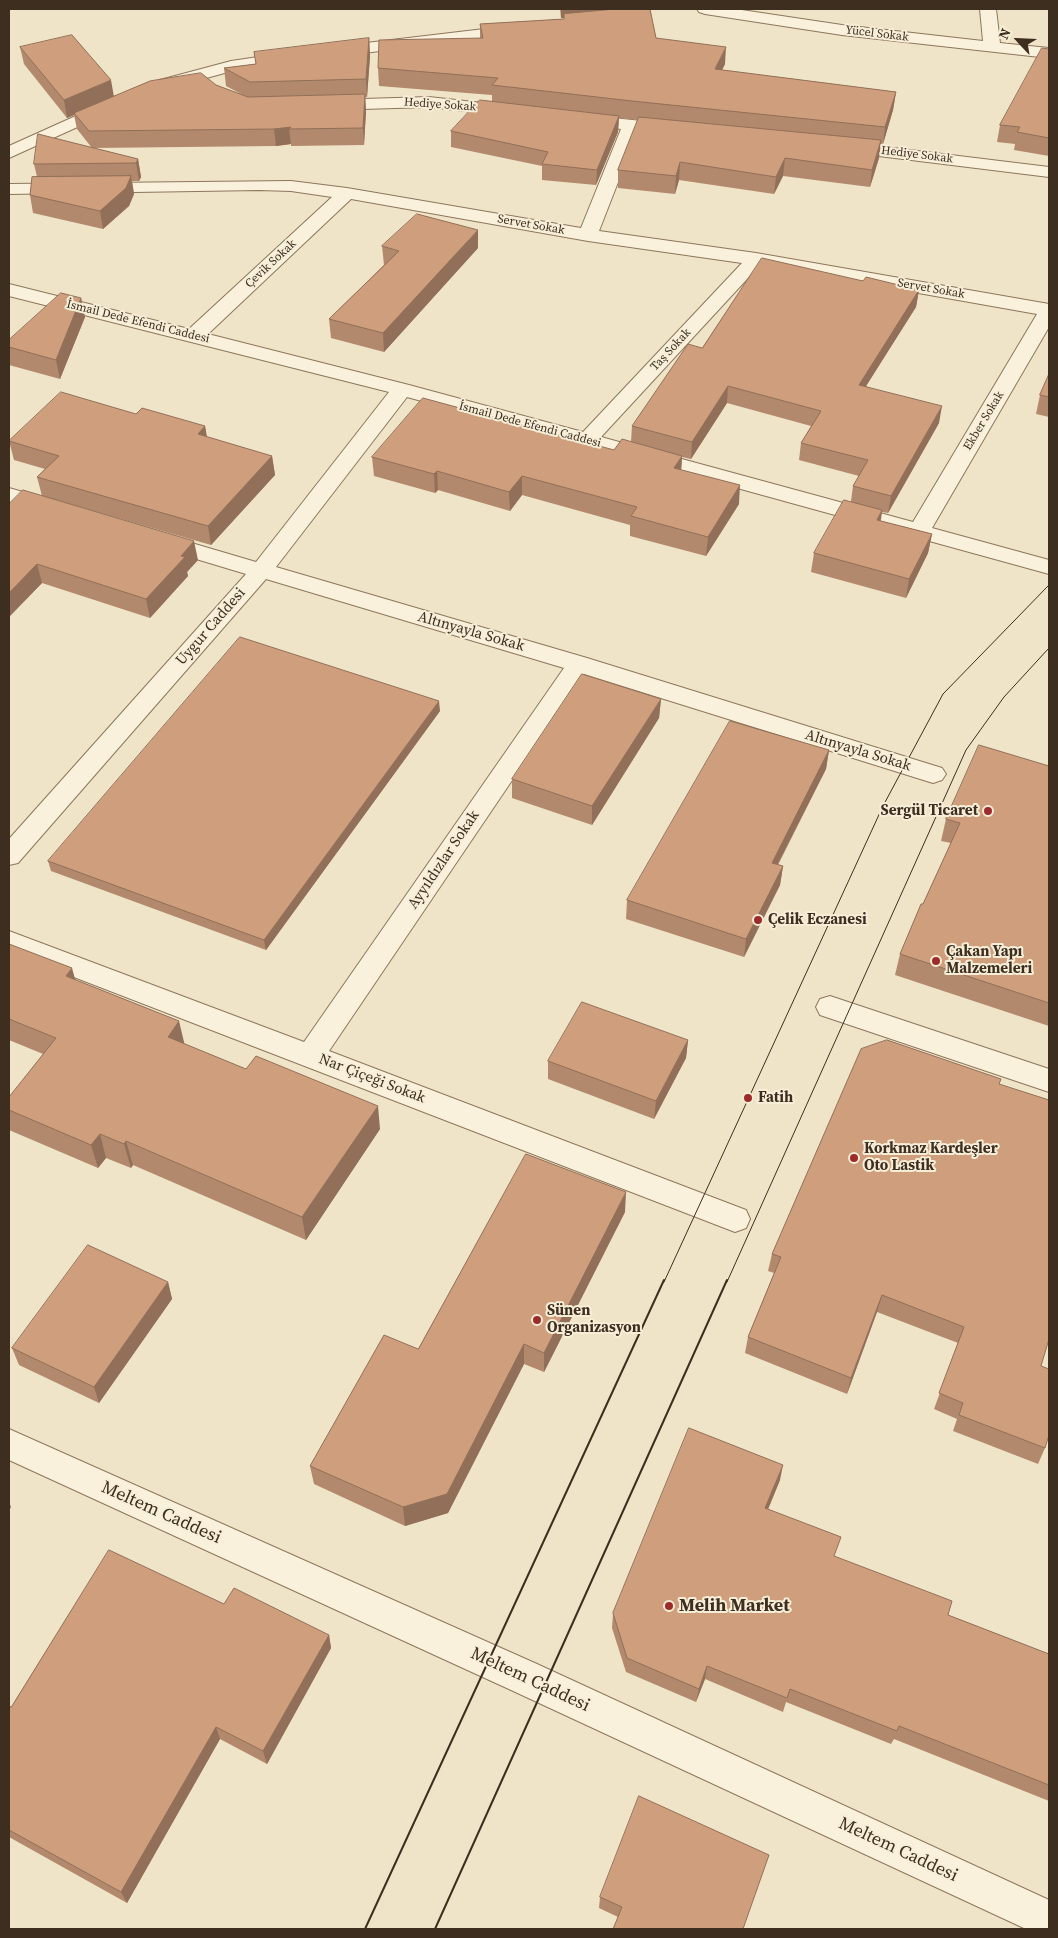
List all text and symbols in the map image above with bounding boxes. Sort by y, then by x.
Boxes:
north arrow [993,15,1043,65]
street label: Yücel Sokak [845,23,909,45]
text: N [993,25,1016,43]
street label: Hediye Sokak [403,95,477,115]
street label: Hediye Sokak [880,143,954,167]
street label: Servet Sokak [496,212,566,238]
street label: Çevik Sokak [243,237,299,291]
street label: Servet Sokak [896,276,966,302]
street label: İsmail Dede Efendi Caddesi [65,297,211,347]
street label: Taş Sokak [648,326,694,374]
street label: Ekber Sokak [961,389,1007,453]
street label: İsmail Dede Efendi Caddesi [457,399,603,451]
street label: Uygur Caddesi [172,585,250,669]
street label: Altınyayla Sokak [416,608,526,656]
street label: Altınyayla Sokak [803,726,913,776]
place label: Sergül Ticaret [881,802,978,820]
marker: Sergül Ticaret [982,805,994,817]
street label: Ayyıldızlar Sokak [404,807,484,913]
place label: Çelik Eczanesi [768,911,867,929]
marker: Çelik Eczanesi [752,914,764,926]
place label: Çakan Yapı Malzemeleri [946,943,1032,978]
marker: Çakan Yapı Malzemeleri [930,955,942,967]
street label: Nar Çiçeği Sokak [316,1050,428,1108]
place label: Fatih [758,1089,793,1107]
marker: Fatih [742,1092,754,1104]
place label: Korkmaz Kardeşler Oto Lastik [864,1140,998,1175]
marker: Korkmaz Kardeşler Oto Lastik [848,1152,860,1164]
place label: Sünen Organizasyon [547,1302,641,1337]
marker: Sünen Organizasyon [531,1314,543,1326]
street label: Meltem Caddesi [98,1477,224,1549]
place label: Melih Market [679,1595,790,1617]
marker: Melih Market [663,1600,675,1612]
street label: Meltem Caddesi [467,1643,593,1717]
street label: Meltem Caddesi [835,1813,961,1887]

